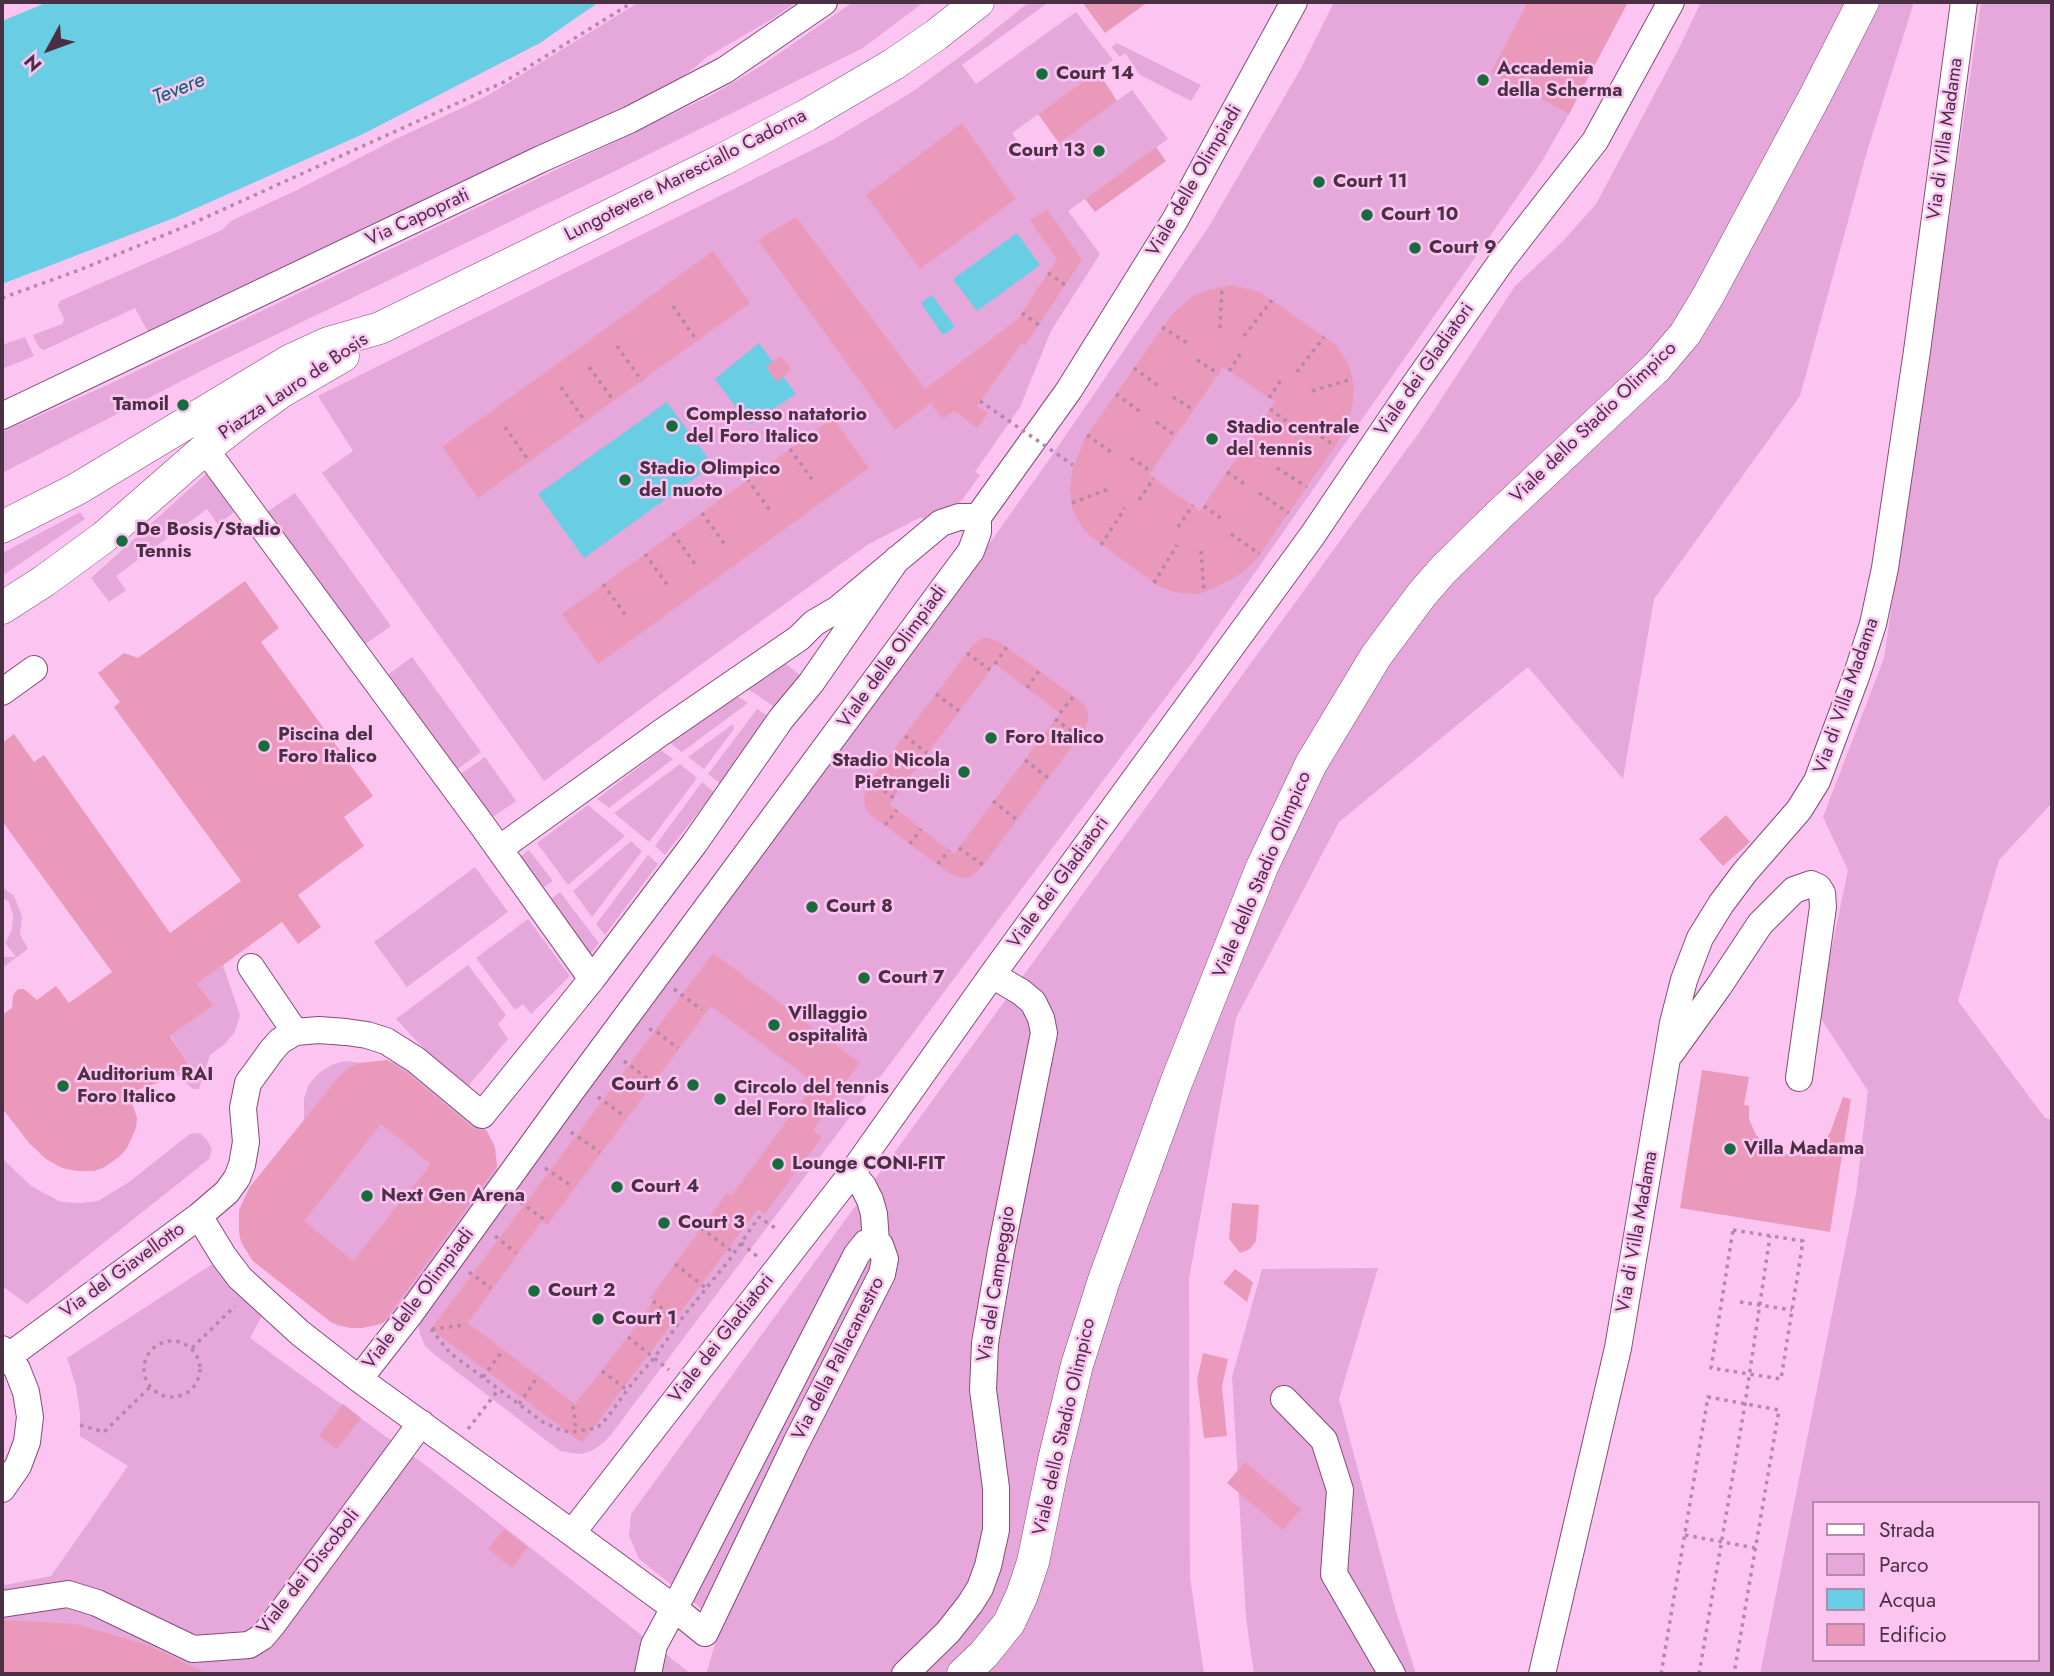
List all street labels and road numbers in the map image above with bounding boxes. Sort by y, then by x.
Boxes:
street label: Via di Villa Madama [1923,57,1969,221]
street label: Viale delle Olimpiadi [1142,101,1248,261]
street label: Lungotevere Maresciallo Cadorna [561,105,811,247]
street label: Via Capoprati [363,184,473,252]
street label: Viale dei Gladiatori [1371,299,1479,441]
street label: Piazza Lauro de Bosis [215,329,373,445]
street label: Viale dello Stadio Olimpico [1506,338,1682,508]
street label: Viale delle Olimpiadi [833,581,953,733]
street label: Via di Villa Madama [1810,615,1884,777]
street label: Viale dello Stadio Olimpico [1209,768,1317,982]
street label: Viale dei Gladiatori [1004,813,1114,953]
street label: Via di Villa Madama [1613,1150,1663,1314]
street label: Via del Campeggio [973,1204,1021,1364]
street label: Via del Giavellotto [56,1218,190,1324]
street label: Viale delle Olimpiadi [358,1224,480,1374]
street label: Viale dei Gladiatori [665,1270,779,1408]
street label: Via della Pallacanestro [788,1274,890,1444]
street label: Viale dello Stadio Olimpico [1029,1316,1101,1538]
street label: Viale dei Discoboli [253,1505,365,1639]

